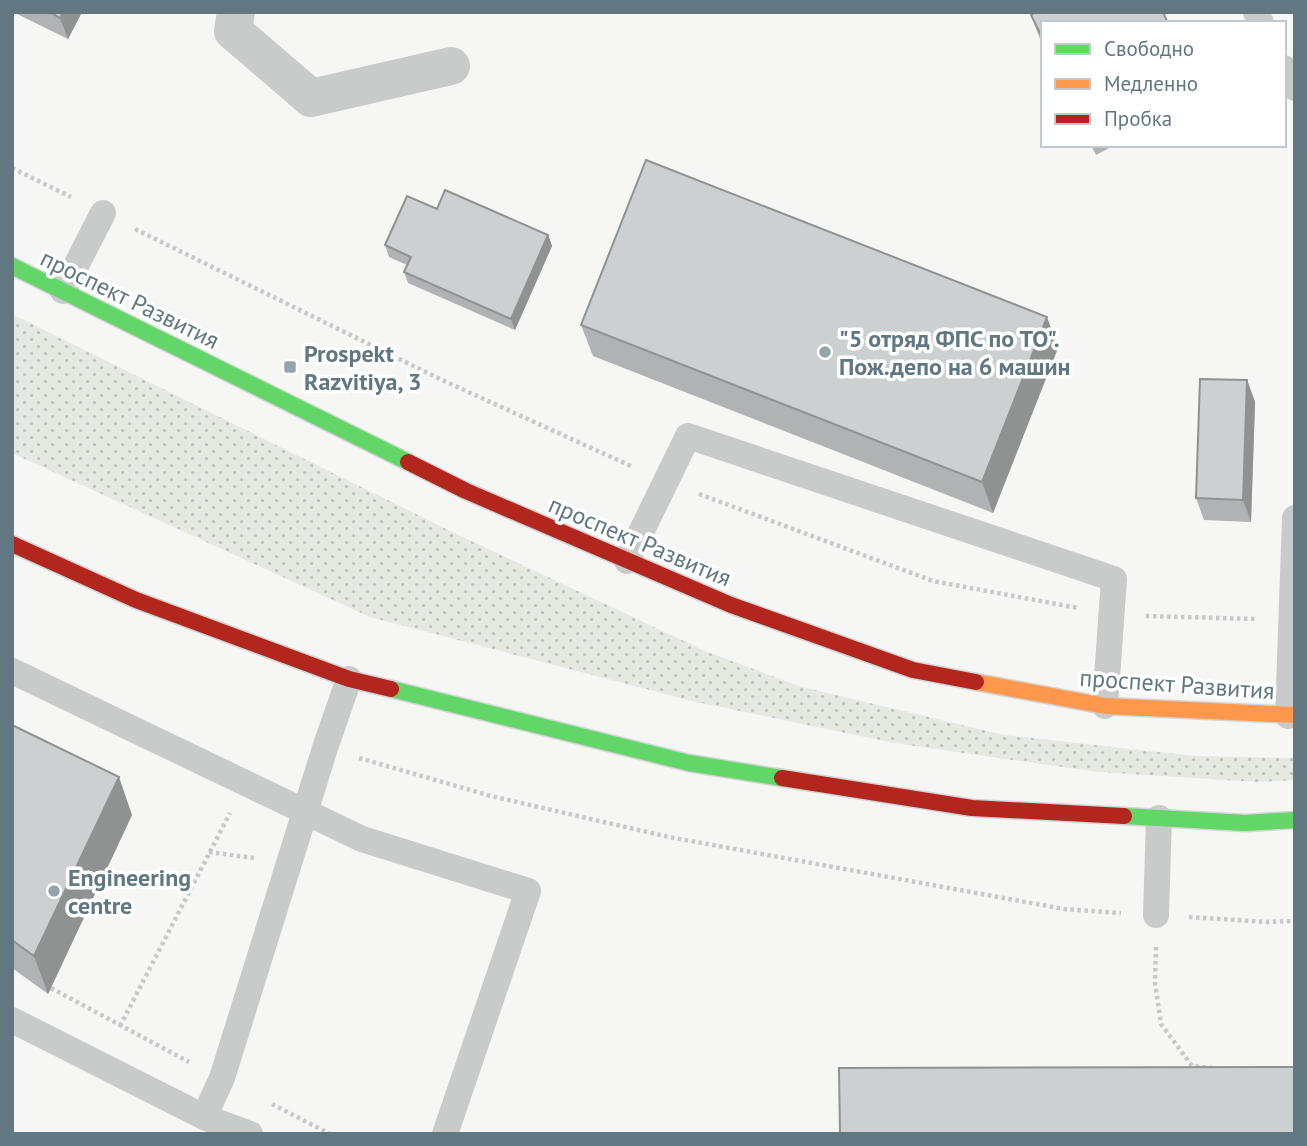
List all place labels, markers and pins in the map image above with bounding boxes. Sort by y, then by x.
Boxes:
place label: "5 отряд ФПС по ТО". Пож.депо на 6 машин [839,323,1070,382]
place label: Prospekt Razvitiya, 3 [304,338,422,397]
marker: "5 отряд ФПС по ТО". Пож.депо на 6 машин [817,344,833,360]
marker: Prospekt Razvitiya, 3 [282,359,298,375]
place label: Engineering centre [68,862,191,921]
marker: Engineering centre [46,883,62,899]

